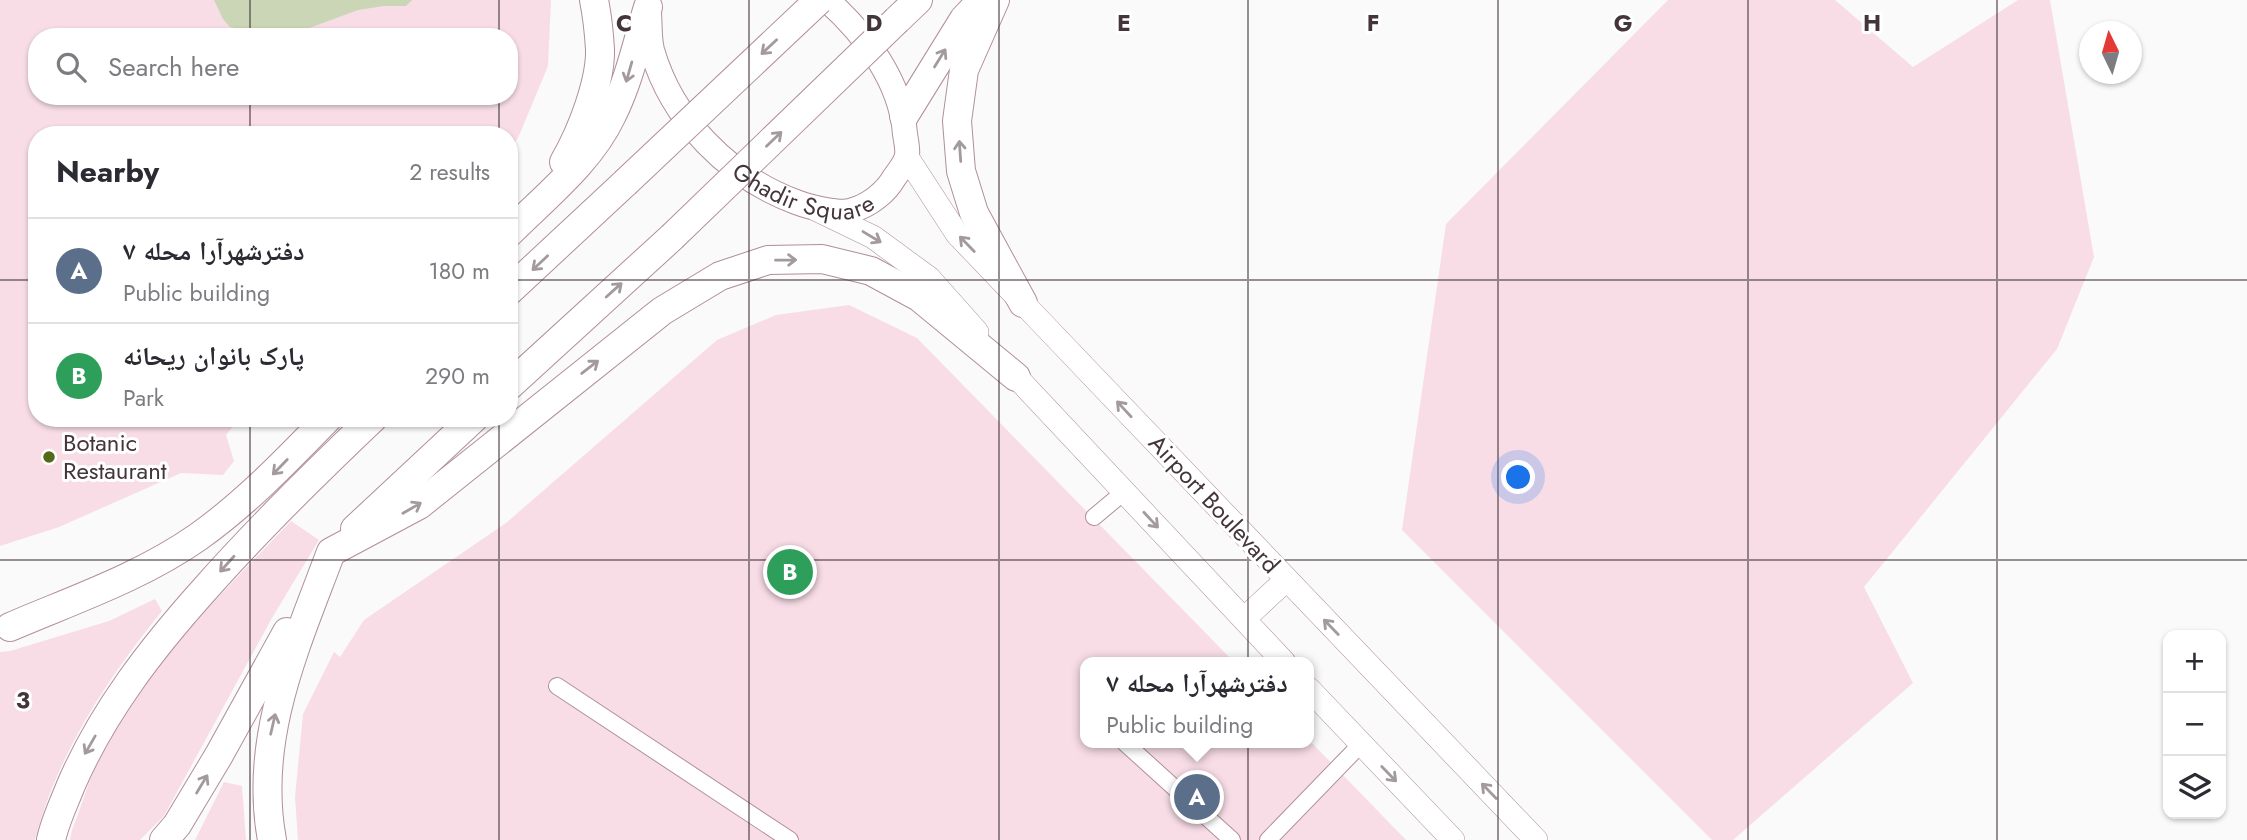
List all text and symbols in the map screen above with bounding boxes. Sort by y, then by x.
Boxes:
text: C [616,6,632,40]
text: D [866,6,883,40]
text: E [1117,6,1131,40]
text: F [1367,6,1379,40]
text: G [1614,6,1632,40]
text: H [1863,6,1881,40]
north arrow [2079,21,2142,84]
search box [28,28,518,105]
one-way arrow [761,38,778,55]
icon: search [52,48,90,86]
text: Search here [108,48,240,86]
one-way arrow [934,49,948,69]
one-way arrow [621,61,634,83]
one-way arrow [765,131,782,148]
one-way arrow [953,140,966,163]
text: Nearby [56,150,159,193]
street label: Ghadir Square [725,154,881,229]
text: 2 results [409,155,490,189]
one-way arrow [862,231,882,245]
text: دفترشهرآرا محله ۷ [123,232,305,270]
one-way arrow [958,236,975,253]
one-way arrow [774,253,797,267]
text: A [71,254,87,288]
text: 180 m [428,254,490,288]
one-way arrow [531,255,549,271]
text: Public building [123,276,270,310]
one-way arrow [605,282,622,299]
text: پارک بانوان ریحانه [123,337,304,375]
text: B [71,359,87,393]
text: 290 m [425,359,490,393]
one-way arrow [581,360,599,375]
text: Park [123,381,164,415]
one-way arrow [1115,401,1132,418]
place label: Botanic Restaurant [63,425,167,488]
street label: Airport Boulevard [1141,426,1288,581]
marker: Botanic Restaurant [41,449,57,465]
one-way arrow [272,458,289,475]
your location [1501,460,1535,494]
one-way arrow [402,501,422,515]
one-way arrow [1143,511,1160,528]
pin: B [767,546,813,598]
one-way arrow [219,555,235,573]
one-way arrow [1323,619,1340,636]
map controls [2163,630,2226,819]
button: + [2163,630,2226,693]
popup [1080,657,1314,748]
text: دفترشهرآرا محله ۷ [1106,664,1288,702]
text: 3 [16,683,30,717]
button: − [2163,693,2226,756]
text: Public building [1106,708,1253,742]
one-way arrow [267,713,280,736]
one-way arrow [83,735,97,755]
button: layers [2163,756,2226,819]
one-way arrow [1381,765,1398,782]
pin: A [1174,771,1220,823]
one-way arrow [195,774,209,794]
one-way arrow [1481,783,1498,800]

